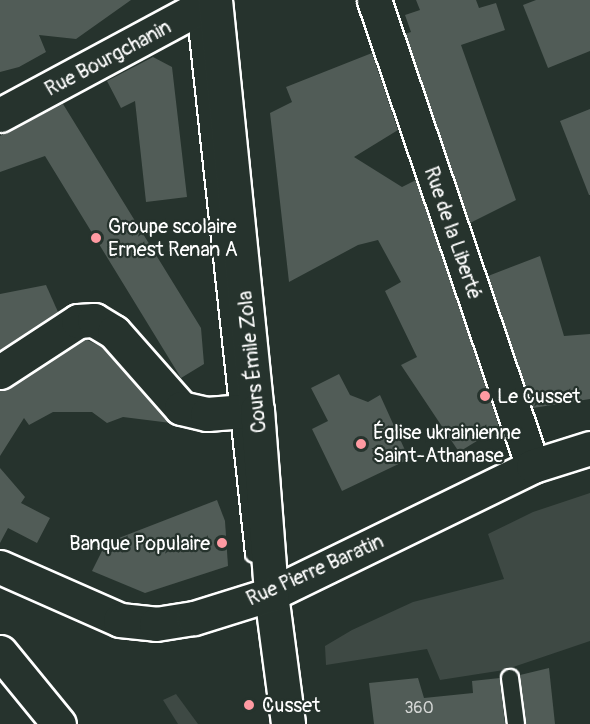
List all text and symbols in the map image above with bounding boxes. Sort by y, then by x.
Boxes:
street label: Rue Bourgchanin [41,15,175,101]
street label: Rue de la Liberté [419,163,487,303]
place label: Groupe scolaire Ernest Renan A [108,214,238,261]
marker: Groupe scolaire Ernest Renan A [89,231,103,245]
street label: Cours Émile Zola [233,290,271,434]
place label: Le Cusset [497,384,581,408]
marker: Le Cusset [478,389,492,403]
place label: Église ukrainienne Saint-Athanase [373,420,521,467]
marker: Église ukrainienne Saint-Athanase [354,437,368,451]
street label: Rue Pierre Baratin [243,529,387,611]
place label: Banque Populaire [69,531,210,555]
marker: Banque Populaire [215,536,229,550]
place label: Cusset [262,693,320,717]
marker: Cusset [240,696,258,714]
house number: 360 [404,698,434,718]

